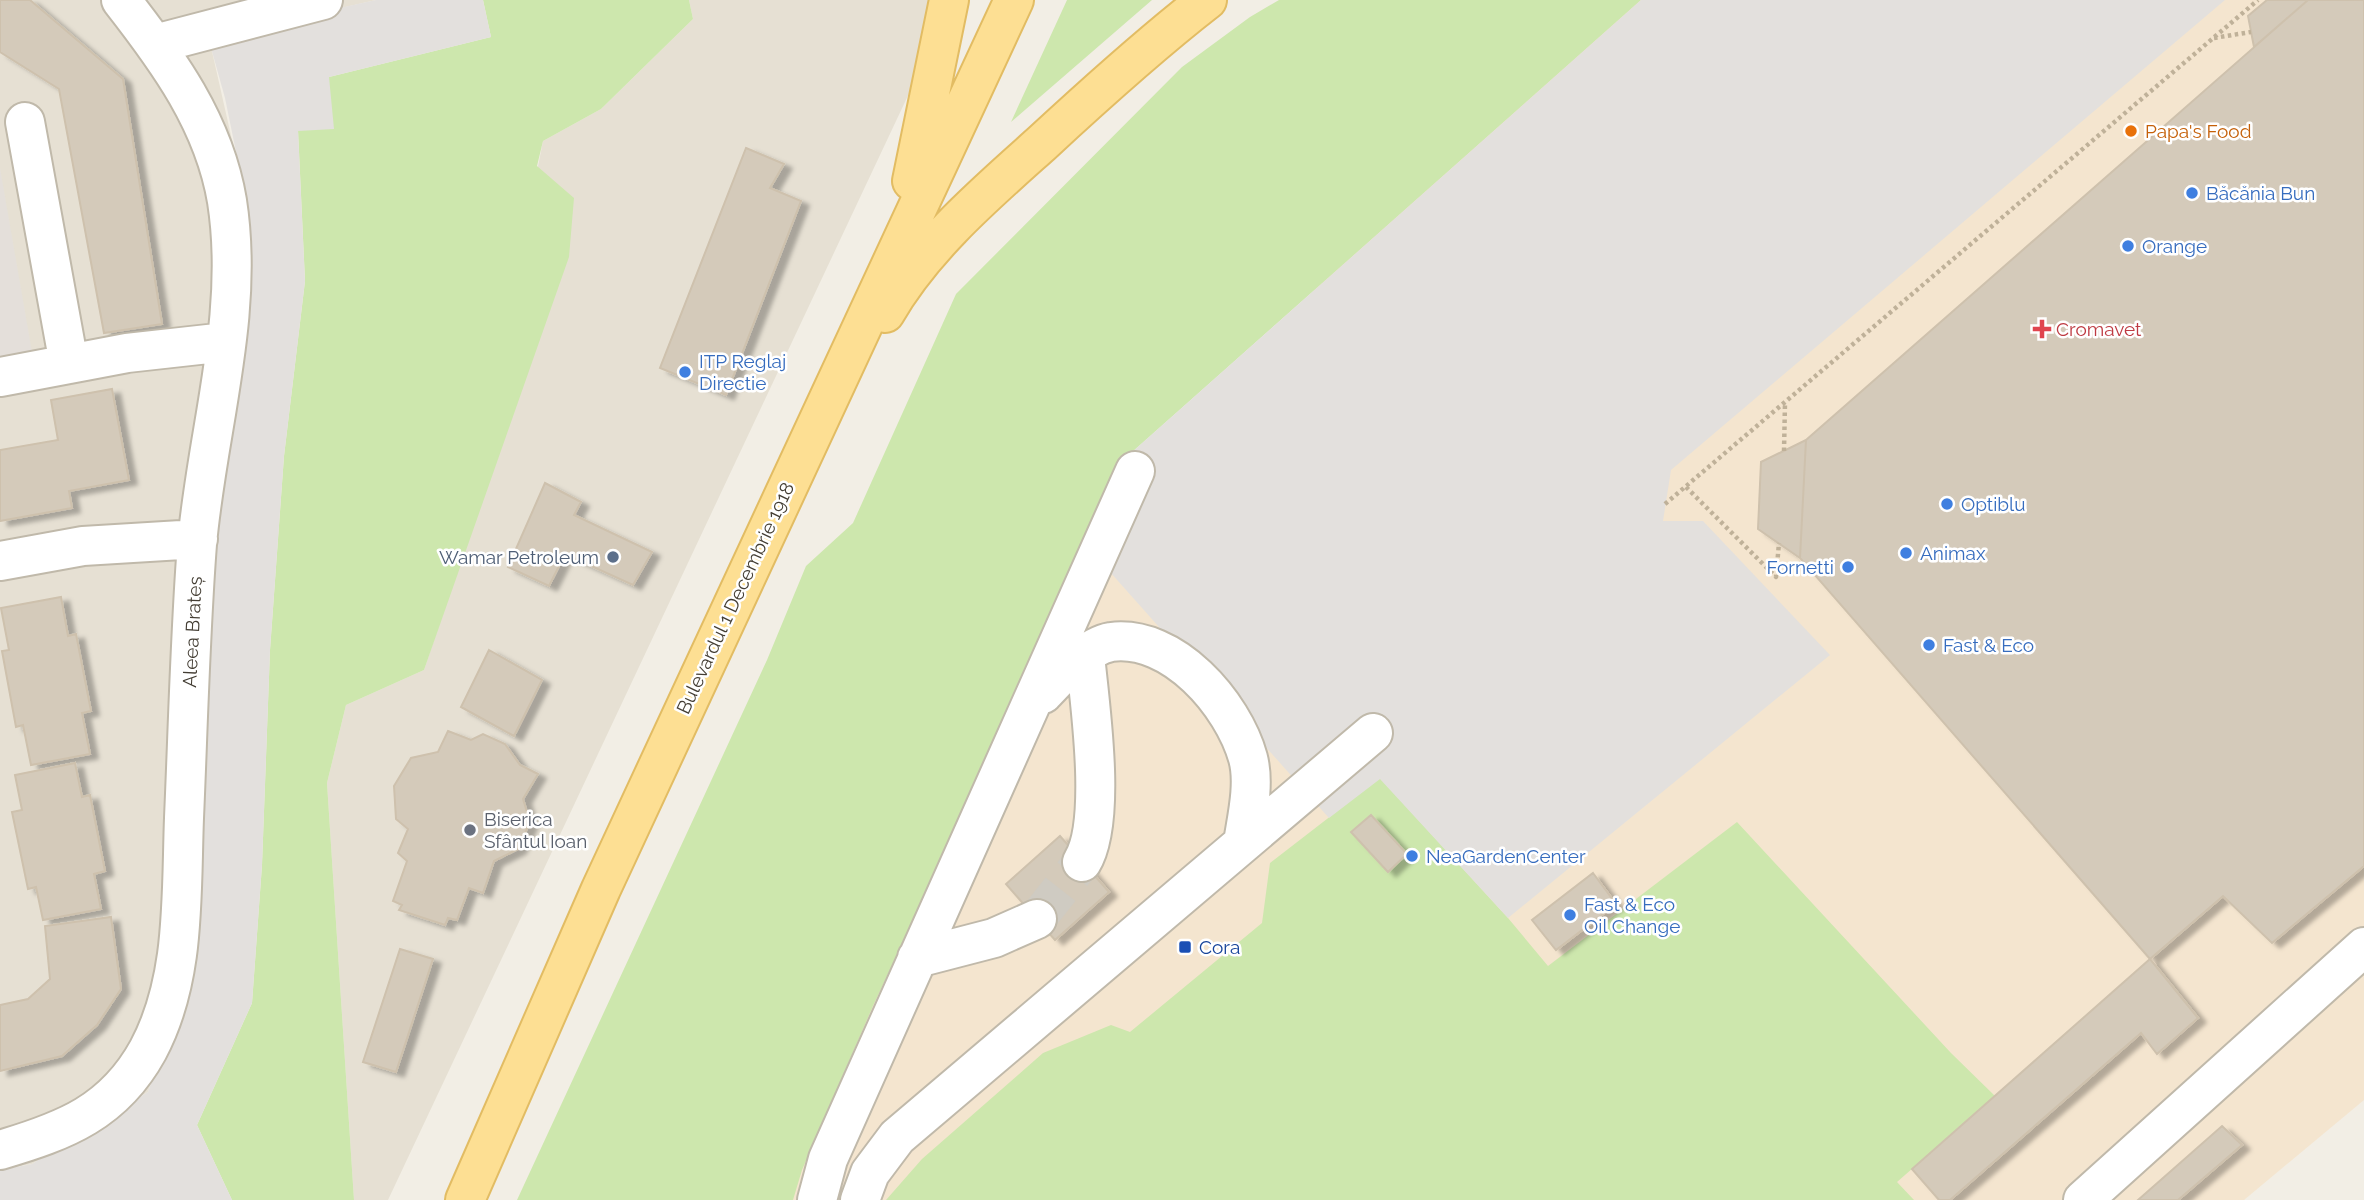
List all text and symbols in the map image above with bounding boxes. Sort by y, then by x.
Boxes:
place label: Papa's Food [2145,120,2251,142]
marker: Papa's Food [2123,123,2139,139]
place label: Băcănia Bun [2206,182,2315,204]
marker: Băcănia Bun [2184,185,2200,201]
place label: Orange [2142,235,2207,257]
marker: Orange [2120,238,2136,254]
place label: Cromavet [2056,318,2142,340]
marker: Cromavet [2034,321,2050,337]
place label: ITP Reglaj Directie [699,350,786,394]
marker: ITP Reglaj Directie [677,364,693,380]
street label: Bulevardul 1 Decembrie 1918 [672,479,798,717]
place label: Optiblu [1961,493,2025,515]
marker: Optiblu [1939,496,1955,512]
place label: Animax [1920,542,1986,564]
marker: Animax [1898,545,1914,561]
place label: Wamar Petroleum [439,546,599,568]
marker: Wamar Petroleum [605,549,621,565]
place label: Fornetti [1766,556,1834,578]
marker: Fornetti [1840,559,1856,575]
street label: Aleea Brateș [178,576,206,688]
place label: Fast & Eco [1943,634,2034,656]
marker: Fast & Eco [1921,637,1937,653]
place label: Biserica Sfântul Ioan [484,808,587,852]
marker: Biserica Sfântul Ioan [462,822,478,838]
place label: NeaGardenCenter [1426,845,1586,867]
marker: NeaGardenCenter [1404,848,1420,864]
place label: Fast & Eco Oil Change [1584,893,1680,937]
marker: Fast & Eco Oil Change [1562,907,1578,923]
place label: Cora [1199,936,1240,958]
marker: Cora [1177,939,1193,955]

